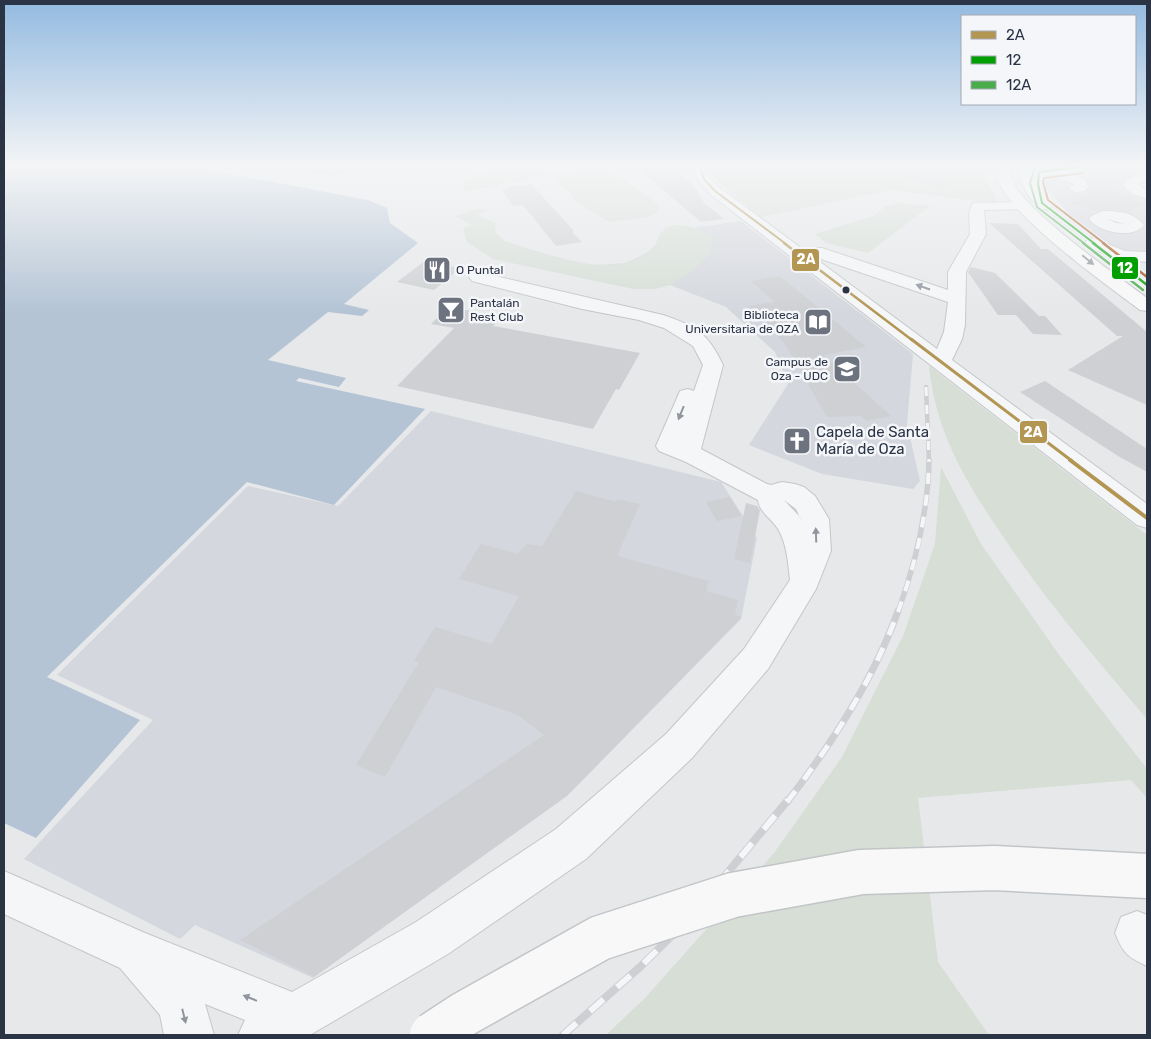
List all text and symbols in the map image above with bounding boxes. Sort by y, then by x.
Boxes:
legend [961,15,1136,105]
text: 2A [1006,26,1025,44]
text: 12 [1006,51,1021,69]
text: 12A [1006,76,1031,94]
line badge: 2A [791,248,820,272]
text: 2A [796,251,816,268]
restaurant icon: O Puntal [422,255,452,285]
one-way arrow [1081,255,1094,266]
line badge: 12 [1111,256,1139,280]
text: 12 [1117,260,1133,277]
place label: O Puntal [456,263,503,277]
one-way arrow [916,283,931,290]
unlabelled marker [841,285,851,295]
bar icon: Pantalán Rest Club [436,295,466,325]
place label: Pantalán Rest Club [470,296,524,324]
library icon: Biblioteca Universitaria de OZA [803,307,833,337]
place label: Biblioteca Universitaria de OZA [685,308,799,336]
school or university icon: Campus de Oza - UDC [832,354,862,384]
place label: Campus de Oza - UDC [765,355,828,383]
one-way arrow [677,406,685,420]
line badge: 2A [1019,420,1048,444]
place label: Capela de Santa María de Oza [816,423,929,458]
text: 2A [1023,424,1043,441]
church icon: Capela de Santa María de Oza [782,426,812,456]
one-way arrow [812,527,820,543]
one-way arrow [243,994,257,1002]
one-way arrow [180,1008,188,1023]

